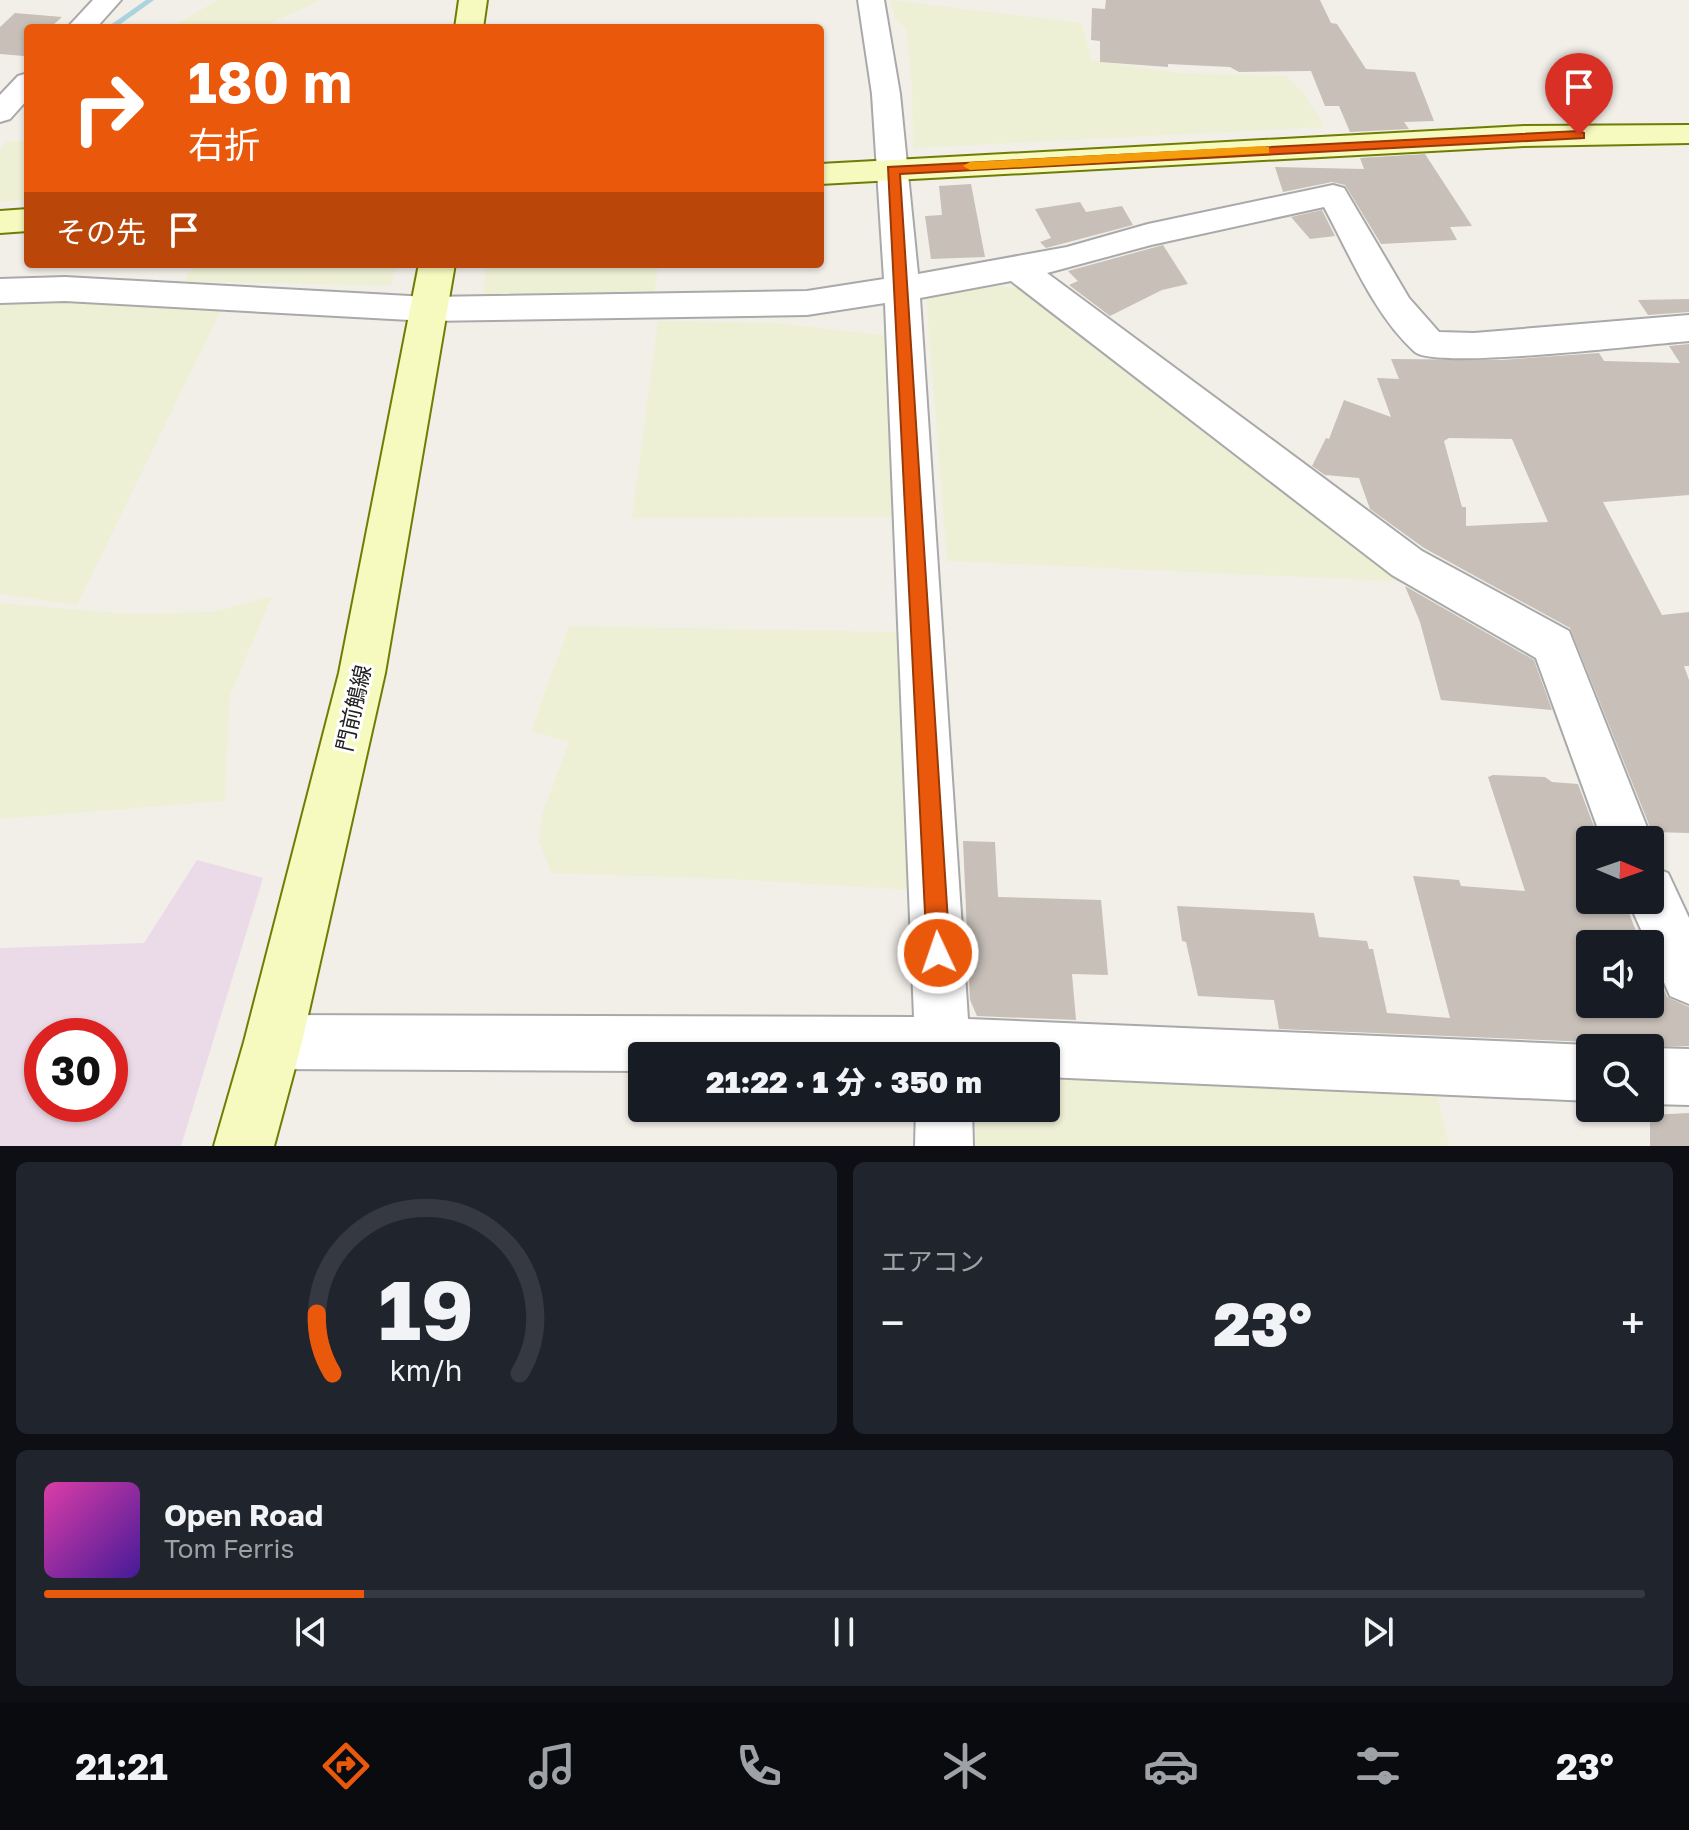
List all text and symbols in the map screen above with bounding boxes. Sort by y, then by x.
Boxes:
text: 180 m [188,48,352,115]
pin [1545,53,1613,135]
icon: right [56,56,160,160]
icon: arrive [1557,65,1601,109]
text: 右折 [188,123,260,166]
icon: arrive [162,208,206,252]
text: その先 [56,214,146,250]
street label: 門前鵤線 [330,662,376,754]
north arrow [1576,826,1664,914]
map controls [1576,826,1664,1122]
position arrow [896,911,980,995]
button: sound [1576,930,1664,1018]
speed limit sign: 30 [24,1018,128,1122]
button: search [1576,1034,1664,1122]
text: 21:22 · 1 分 · 350 m [706,1064,982,1100]
text: エアコン [881,1246,985,1277]
text: 19 [378,1258,474,1358]
text: 23° [1214,1287,1312,1359]
text: − [881,1296,905,1349]
text: + [1621,1296,1645,1349]
text: km/h [390,1353,463,1387]
text: Open Road [164,1497,323,1533]
text: Tom Ferris [164,1533,294,1564]
icon: previous [289,1610,333,1654]
icon: pause [822,1610,866,1654]
icon: next [1356,1610,1400,1654]
icon: directions [318,1738,374,1794]
icon: music [524,1738,580,1794]
icon: phone [731,1738,787,1794]
icon: climate [937,1738,993,1794]
icon: car [1143,1738,1199,1794]
icon: filters [1350,1738,1406,1794]
text: 21:21 [75,1745,168,1788]
text: 23° [1556,1745,1614,1788]

